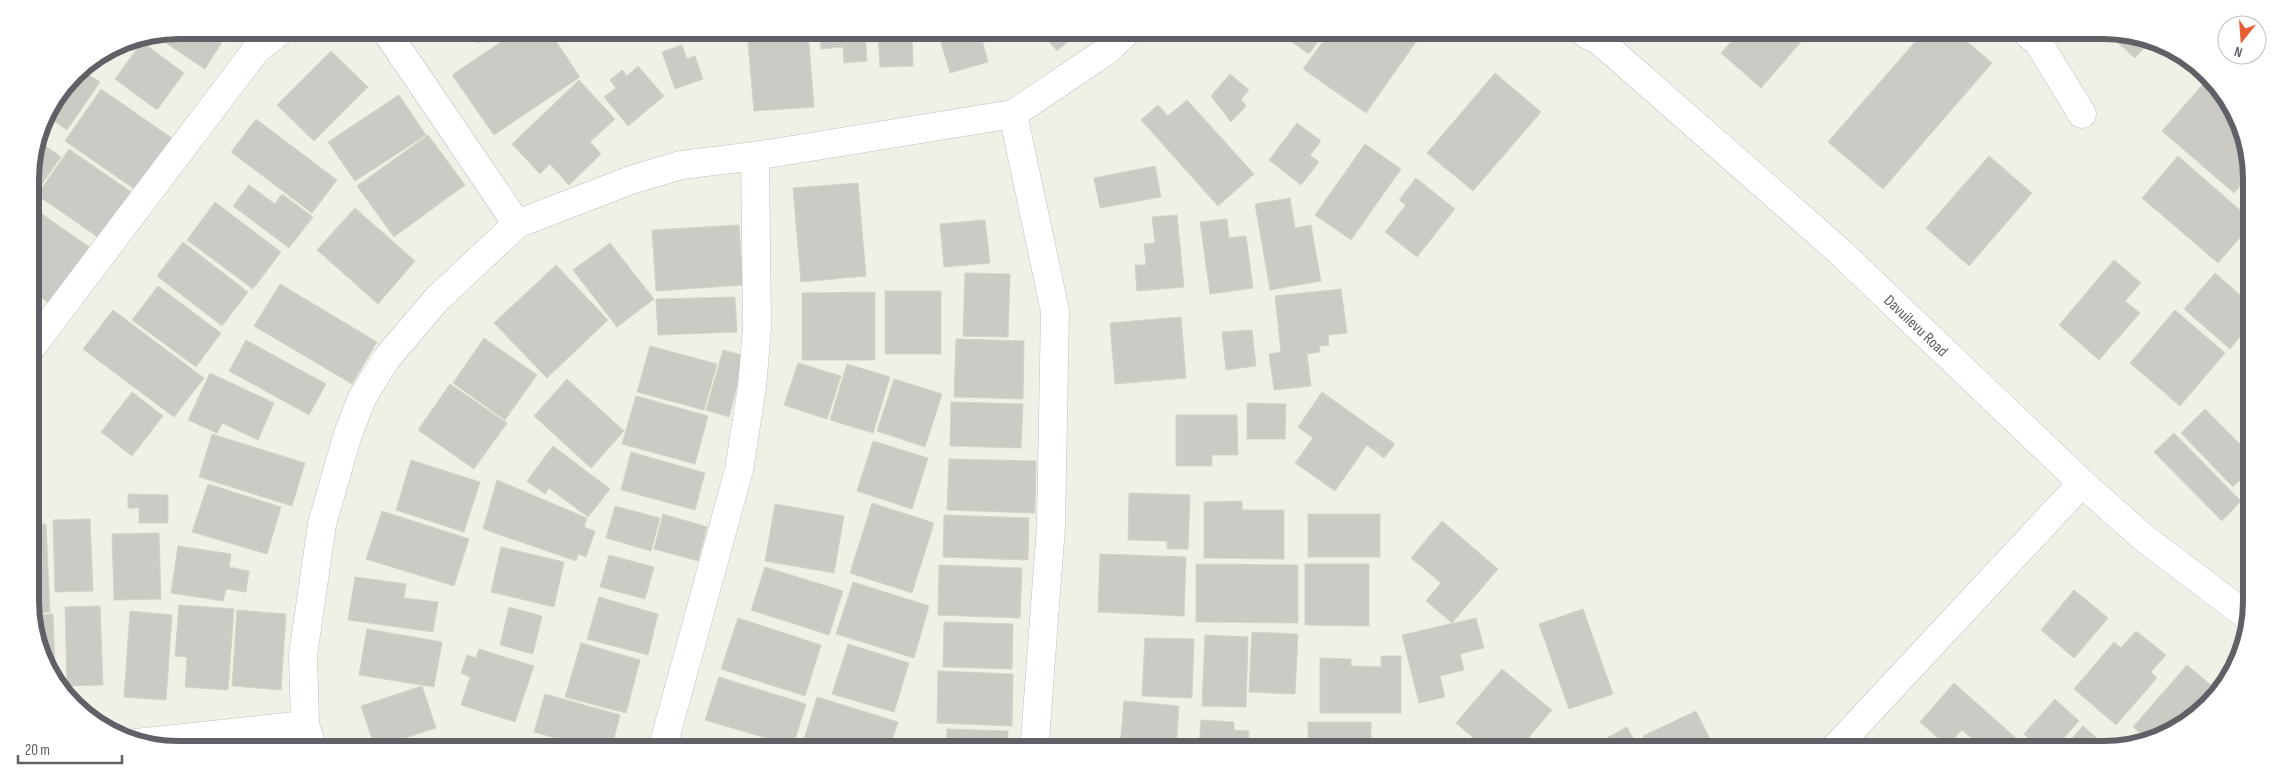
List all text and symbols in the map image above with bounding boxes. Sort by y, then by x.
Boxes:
north arrow [2217,15,2267,65]
text: N [2232,43,2244,61]
street label: Davuilevu Road [1880,291,1951,361]
scale bar [18,732,121,764]
text: 20 m [25,741,50,760]

